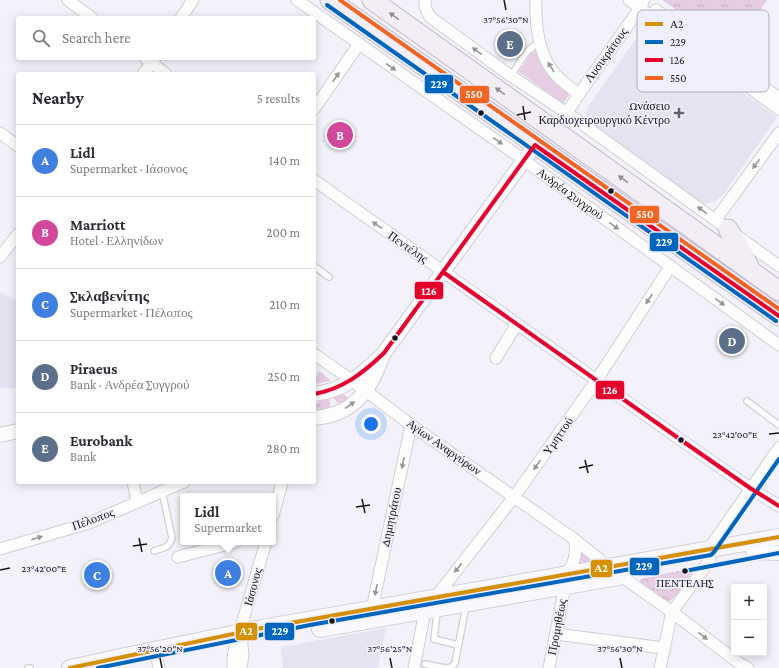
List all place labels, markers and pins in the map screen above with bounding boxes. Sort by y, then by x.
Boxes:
pin: E [497,29,523,59]
place label: Ωνάσειο Καρδιοχειρουργικό Κέντρο [539,99,670,127]
marker: Ωνάσειο Καρδιοχειρουργικό Κέντρο [673,107,685,119]
unlabelled marker [476,108,486,118]
pin: B [327,120,353,150]
unlabelled marker [606,186,616,196]
pin: D [719,326,745,356]
unlabelled marker [390,333,400,343]
unlabelled marker [676,435,686,445]
pin: A [215,558,241,588]
pin: C [84,560,110,590]
marker: ΠΕΝΤΕΛΗΣ [680,566,690,576]
place label: ΠΕΝΤΕΛΗΣ [656,577,714,589]
unlabelled marker [327,616,337,626]

